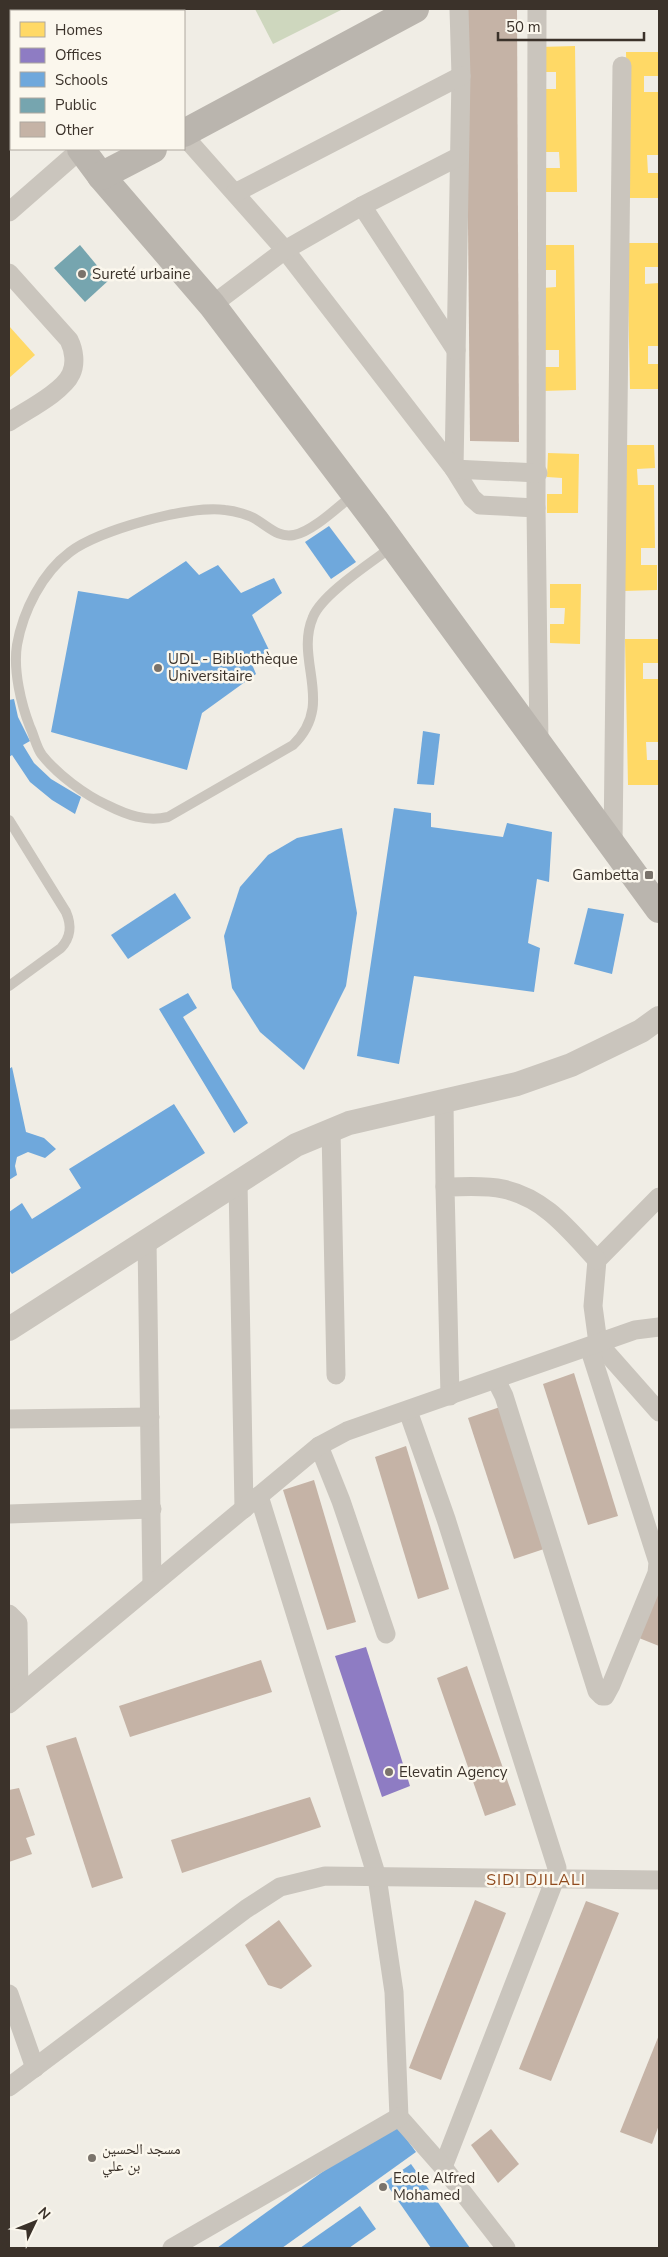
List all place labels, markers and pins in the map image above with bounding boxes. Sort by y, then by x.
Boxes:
place label: Sureté urbaine [92,264,190,284]
marker: Sureté urbaine [76,268,88,280]
place label: UDL - Bibliothèque Universitaire [168,649,298,686]
marker: UDL - Bibliothèque Universitaire [152,662,164,674]
place label: Gambetta [572,865,639,885]
marker: Gambetta [643,869,655,881]
place label: Elevatin Agency [399,1762,508,1782]
marker: Elevatin Agency [383,1766,395,1778]
place label: مسجد الحسين بن علي [102,2139,181,2178]
marker: مسجد الحسين بن علي [86,2152,98,2164]
place label: Ecole Alfred Mohamed [393,2168,475,2205]
marker: Ecole Alfred Mohamed [377,2181,389,2193]

